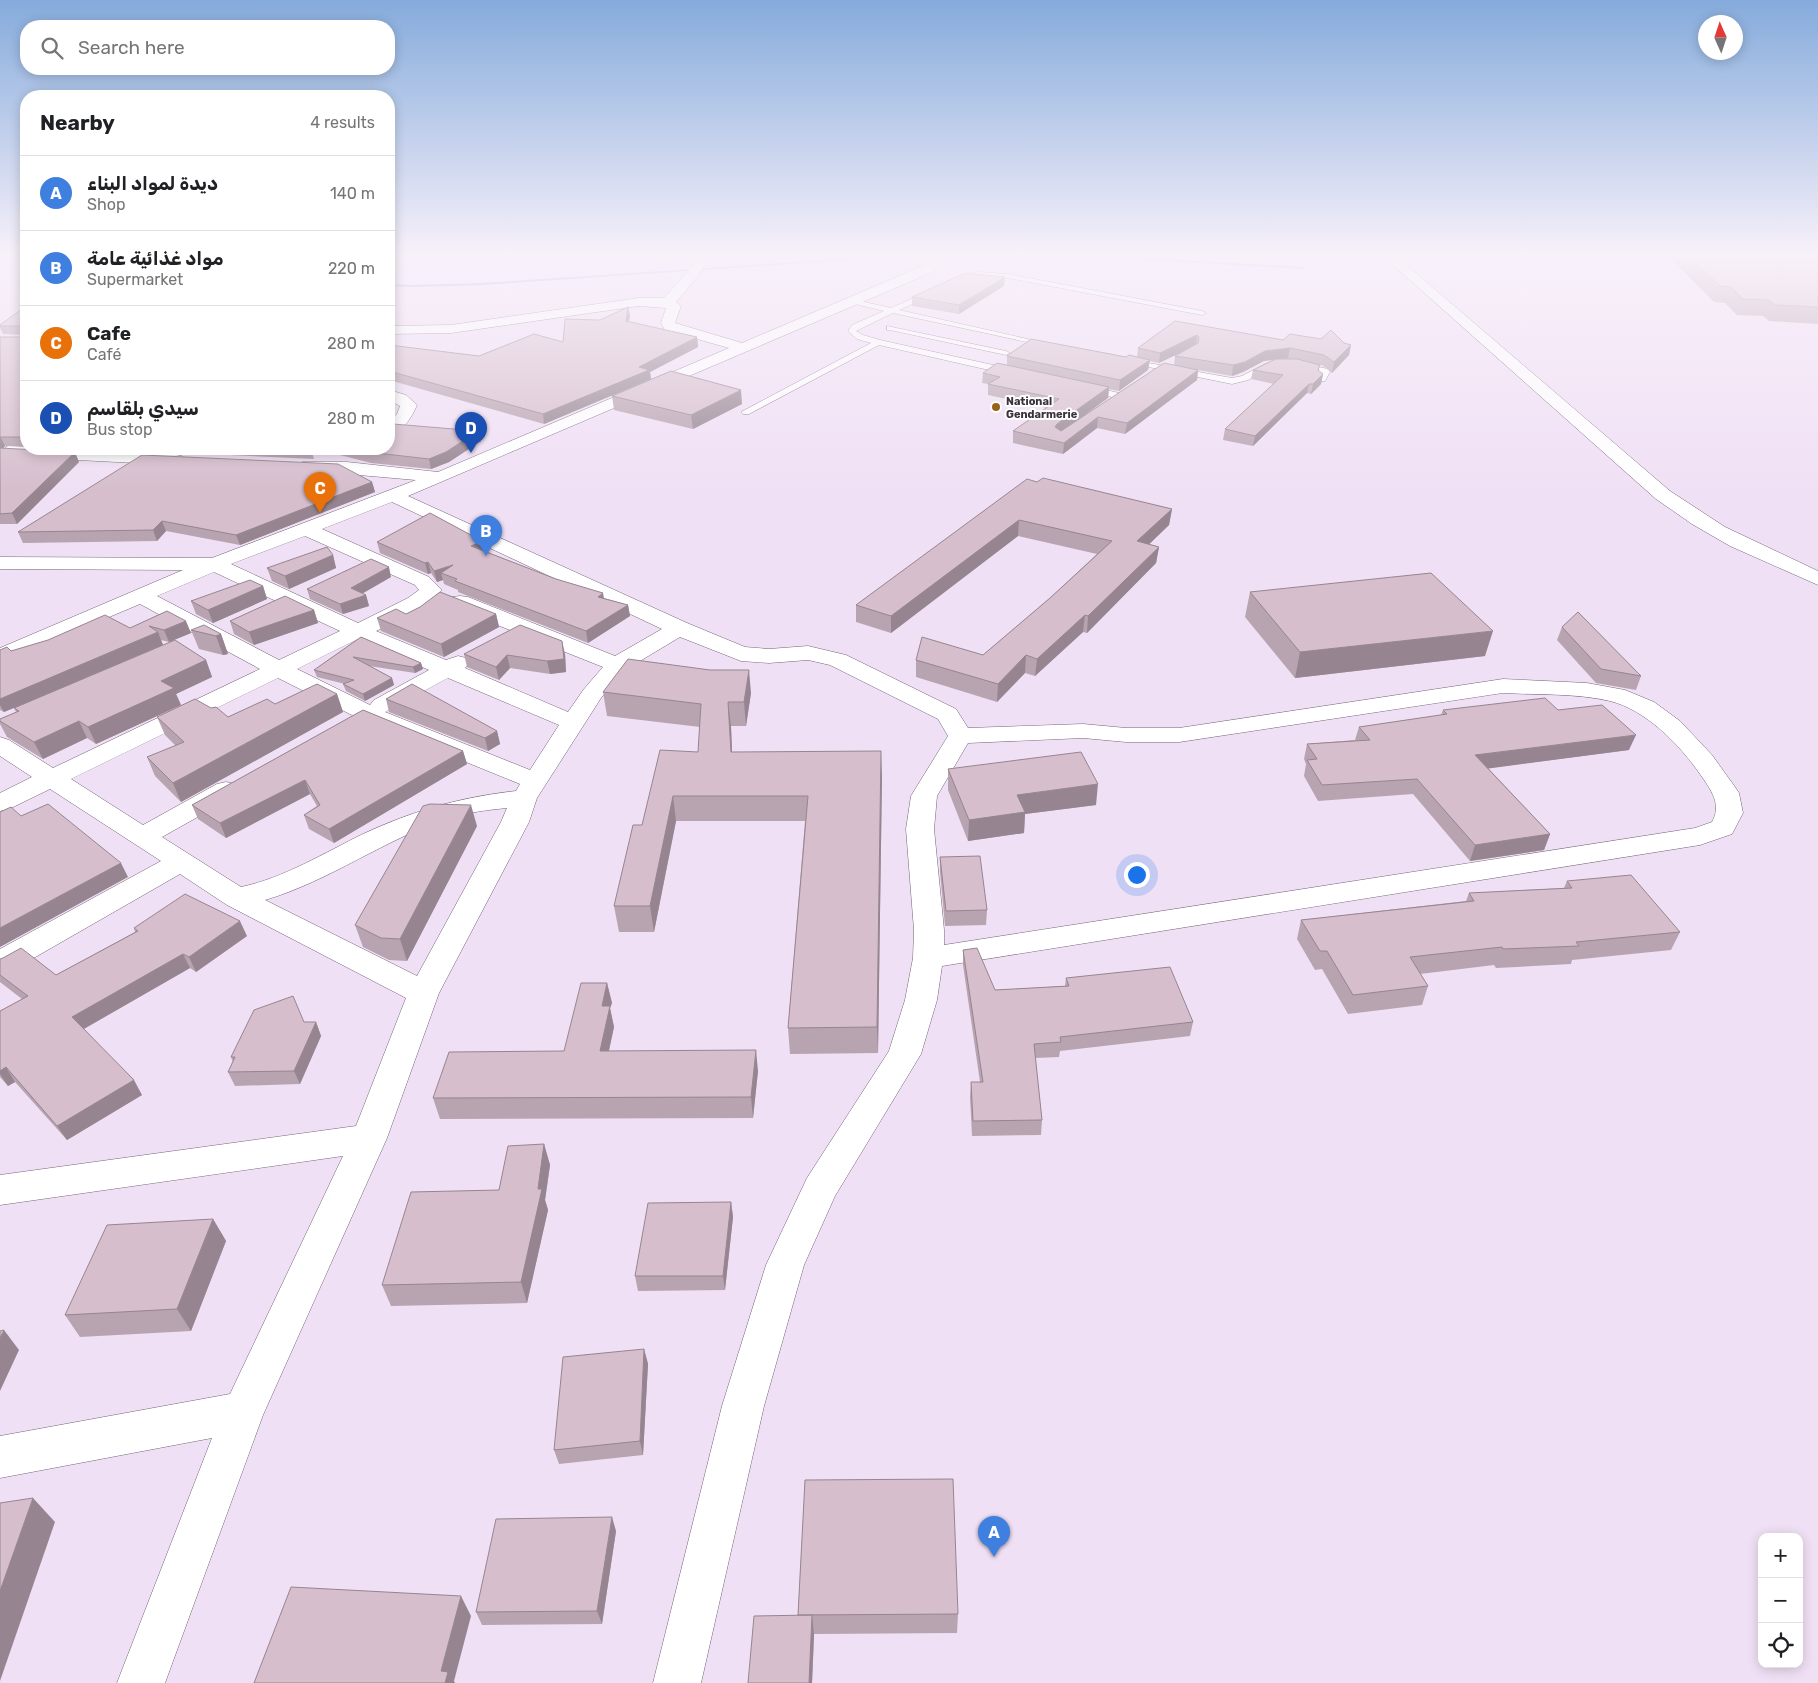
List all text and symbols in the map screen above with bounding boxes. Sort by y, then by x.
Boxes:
north arrow [1698,15,1743,60]
search box [20,20,395,75]
icon: search [38,34,66,62]
text: Search here [78,36,185,59]
text: Nearby [40,110,115,135]
text: 4 results [310,113,375,132]
text: ديدة لمواد البناء [87,172,218,195]
text: A [50,184,62,203]
text: 140 m [330,184,375,203]
text: Shop [87,195,125,214]
text: مواد غذائية عامة [87,247,224,270]
text: B [50,259,62,278]
text: 220 m [328,259,375,278]
text: Supermarket [87,270,183,289]
text: Cafe [87,322,131,345]
text: C [50,334,62,353]
text: 280 m [327,334,375,353]
text: Café [87,345,121,364]
place label: National Gendarmerie [1006,395,1078,421]
text: سيدي بلقاسم [87,397,199,420]
marker: National Gendarmerie [990,401,1002,413]
text: D [50,409,62,428]
text: 280 m [327,409,375,428]
pin: D [455,412,487,453]
text: Bus stop [87,420,153,439]
pin: C [304,472,336,513]
pin: B [470,515,502,556]
your location [1124,862,1150,888]
pin: A [978,1516,1010,1557]
map controls [1758,1533,1803,1668]
button: + [1758,1533,1803,1578]
button: − [1758,1578,1803,1623]
button: locate [1758,1623,1803,1668]

